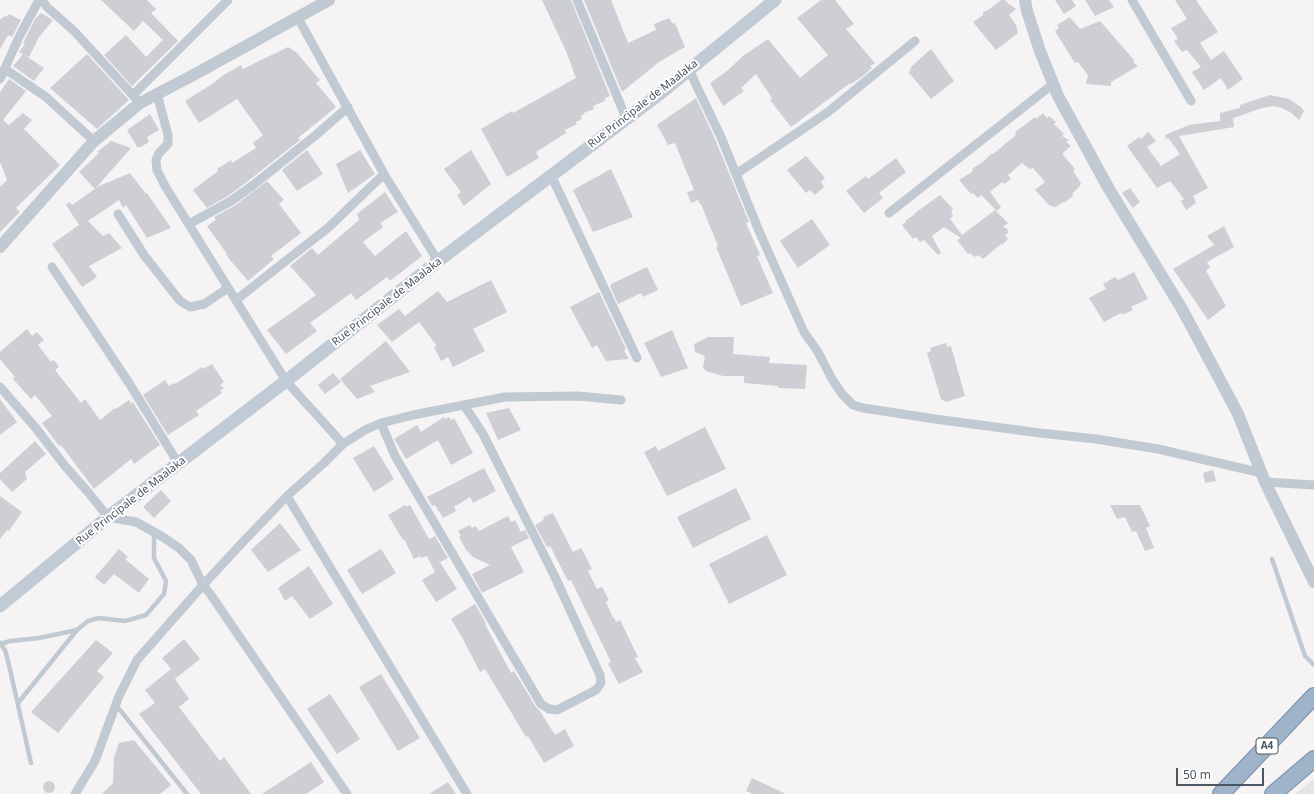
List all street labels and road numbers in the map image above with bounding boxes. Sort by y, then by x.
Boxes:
street label: Rue Principale de Maalaka [585,57,701,151]
street label: Rue Principale de Maalaka [329,255,445,349]
street label: Rue Principale de Maalaka [73,454,189,548]
road number: A4 [1256,738,1278,754]

